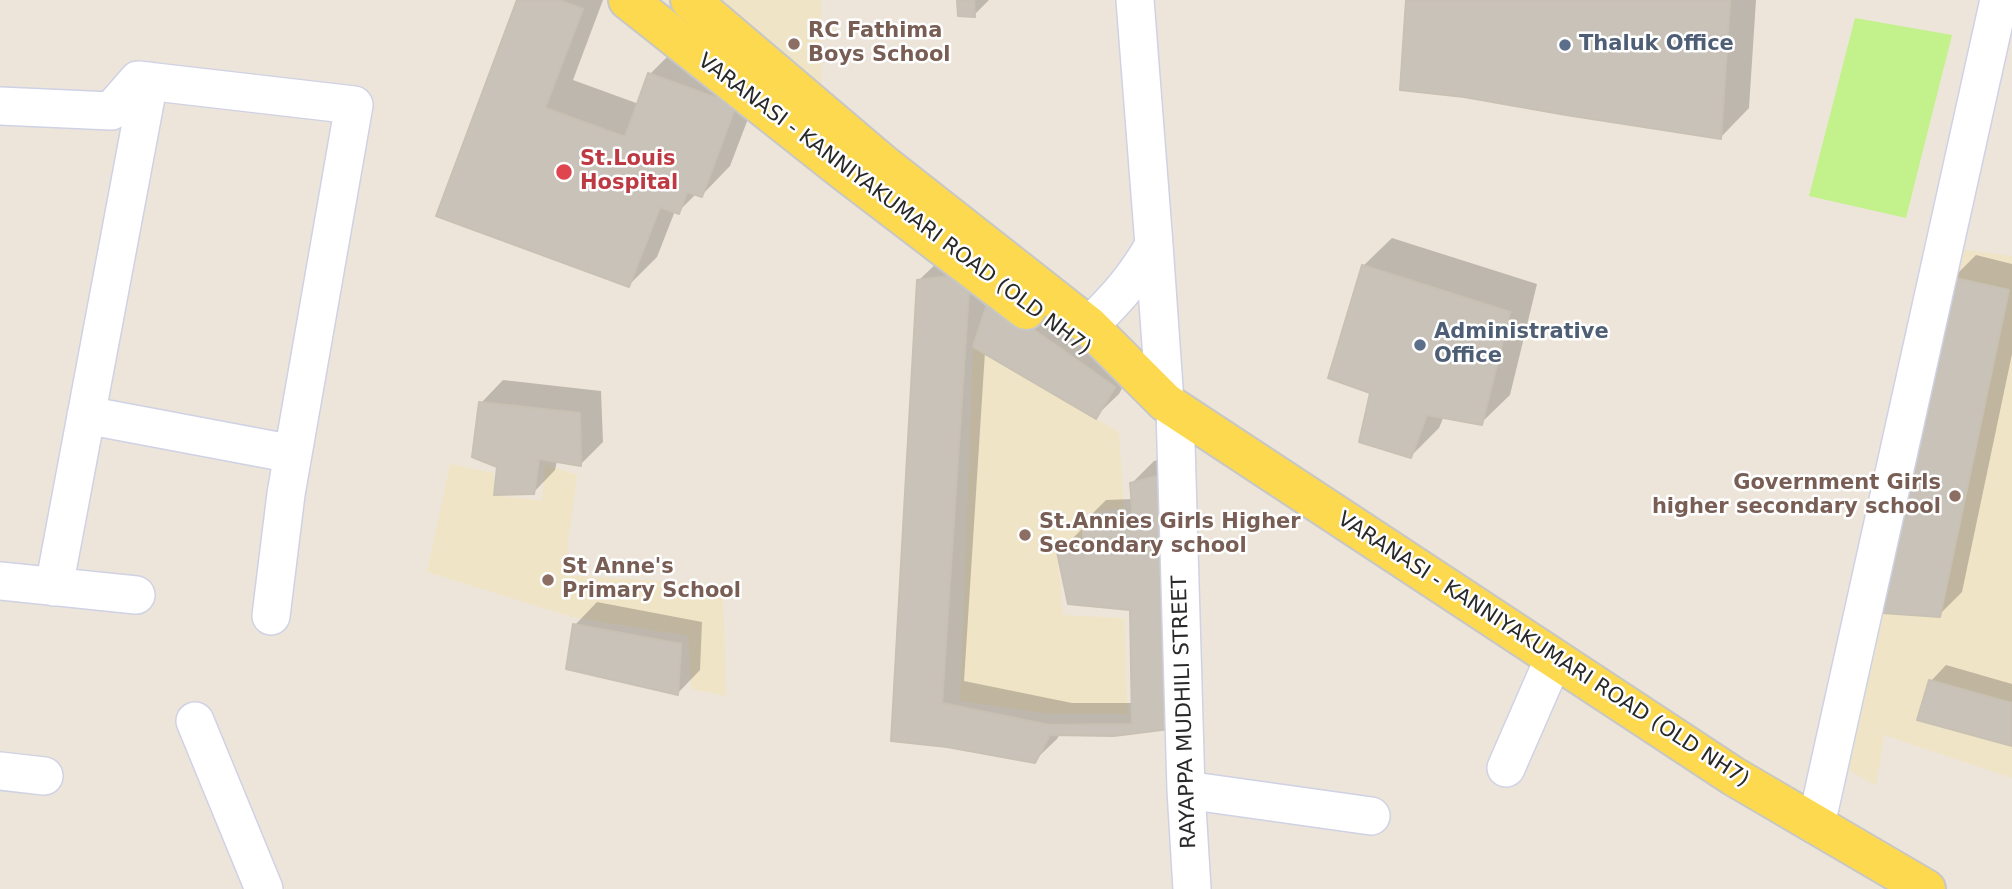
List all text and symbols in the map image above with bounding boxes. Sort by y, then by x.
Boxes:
place label: RC Fathima Boys School [808,19,951,69]
place label: Thaluk Office [1579,32,1734,58]
marker: RC Fathima Boys School [786,36,802,52]
marker: Thaluk Office [1557,37,1573,53]
street label: VARANASI - KANNIYAKUMARI ROAD (OLD NH7) [692,49,1096,361]
place label: St.Louis Hospital [580,147,678,197]
marker: St.Louis Hospital [554,162,574,182]
place label: Administrative Office [1434,320,1609,370]
marker: Administrative Office [1412,337,1428,353]
place label: Government Girls higher secondary school [1652,471,1941,521]
marker: Government Girls higher secondary school [1947,488,1963,504]
street label: VARANASI - KANNIYAKUMARI ROAD (OLD NH7) [1332,507,1754,793]
place label: St.Annies Girls Higher Secondary school [1039,510,1301,560]
marker: St.Annies Girls Higher Secondary school [1017,527,1033,543]
place label: St Anne's Primary School [562,555,741,605]
marker: St Anne's Primary School [540,572,556,588]
street label: RAYAPPA MUDHILI STREET [1168,575,1202,849]

